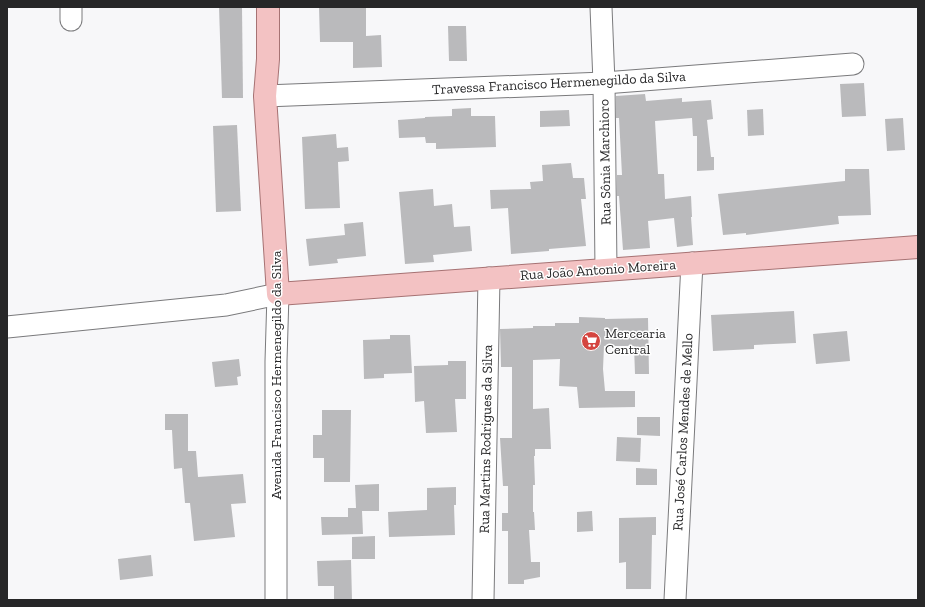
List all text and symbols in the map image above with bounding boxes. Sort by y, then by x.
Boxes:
street label: Travessa Francisco Hermenegildo da Silva [432,68,687,98]
street label: Rua Sônia Marchioro [595,99,615,225]
street label: Avenida Francisco Hermenegildo da Silva [268,250,285,500]
street label: Rua João Antonio Moreira [520,256,677,284]
place label: Mercearia Central [605,325,666,358]
supermarket icon: Mercearia Central [580,330,602,352]
street label: Rua José Carlos Mendes de Mello [669,333,697,531]
street label: Rua Martins Rodrigues da Silva [476,344,496,534]

